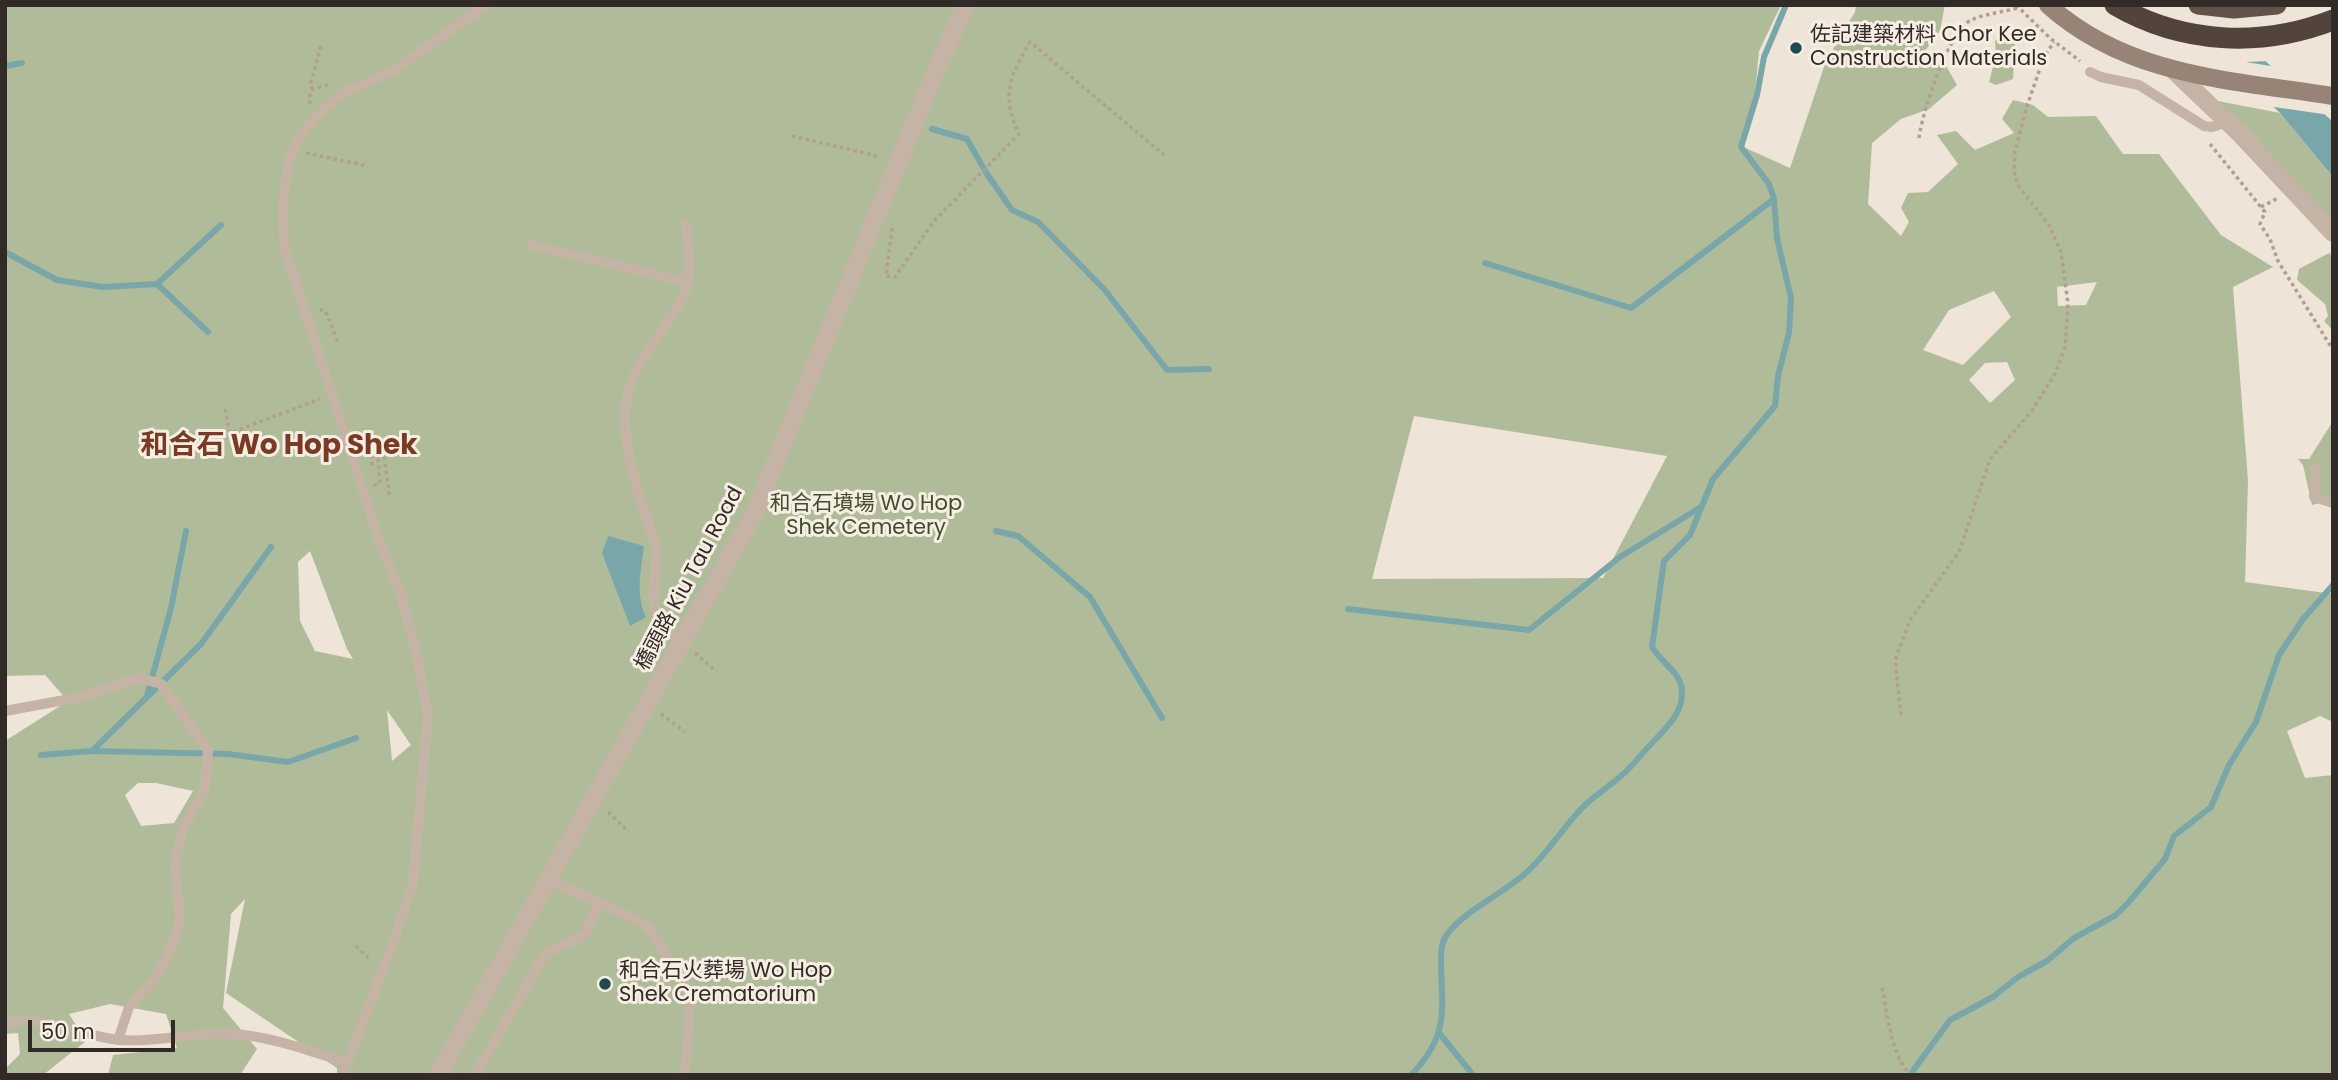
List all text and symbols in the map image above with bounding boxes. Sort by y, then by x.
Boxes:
place label: 佐記建築材料 Chor Kee Construction Materials [1810,23,2047,73]
marker: 佐記建築材料 Chor Kee Construction Materials [1788,40,1804,56]
district label: 和合石 Wo Hop Shek [140,430,418,464]
street label: 橋頭路 Kiu Tau Road [631,483,749,675]
park label: 和合石墳場 Wo Hop Shek Cemetery [770,492,962,542]
place label: 和合石火葬場 Wo Hop Shek Crematorium [619,959,832,1009]
marker: 和合石火葬場 Wo Hop Shek Crematorium [597,976,613,992]
scale bar [32,1006,178,1050]
text: 50 m [41,1017,95,1046]

